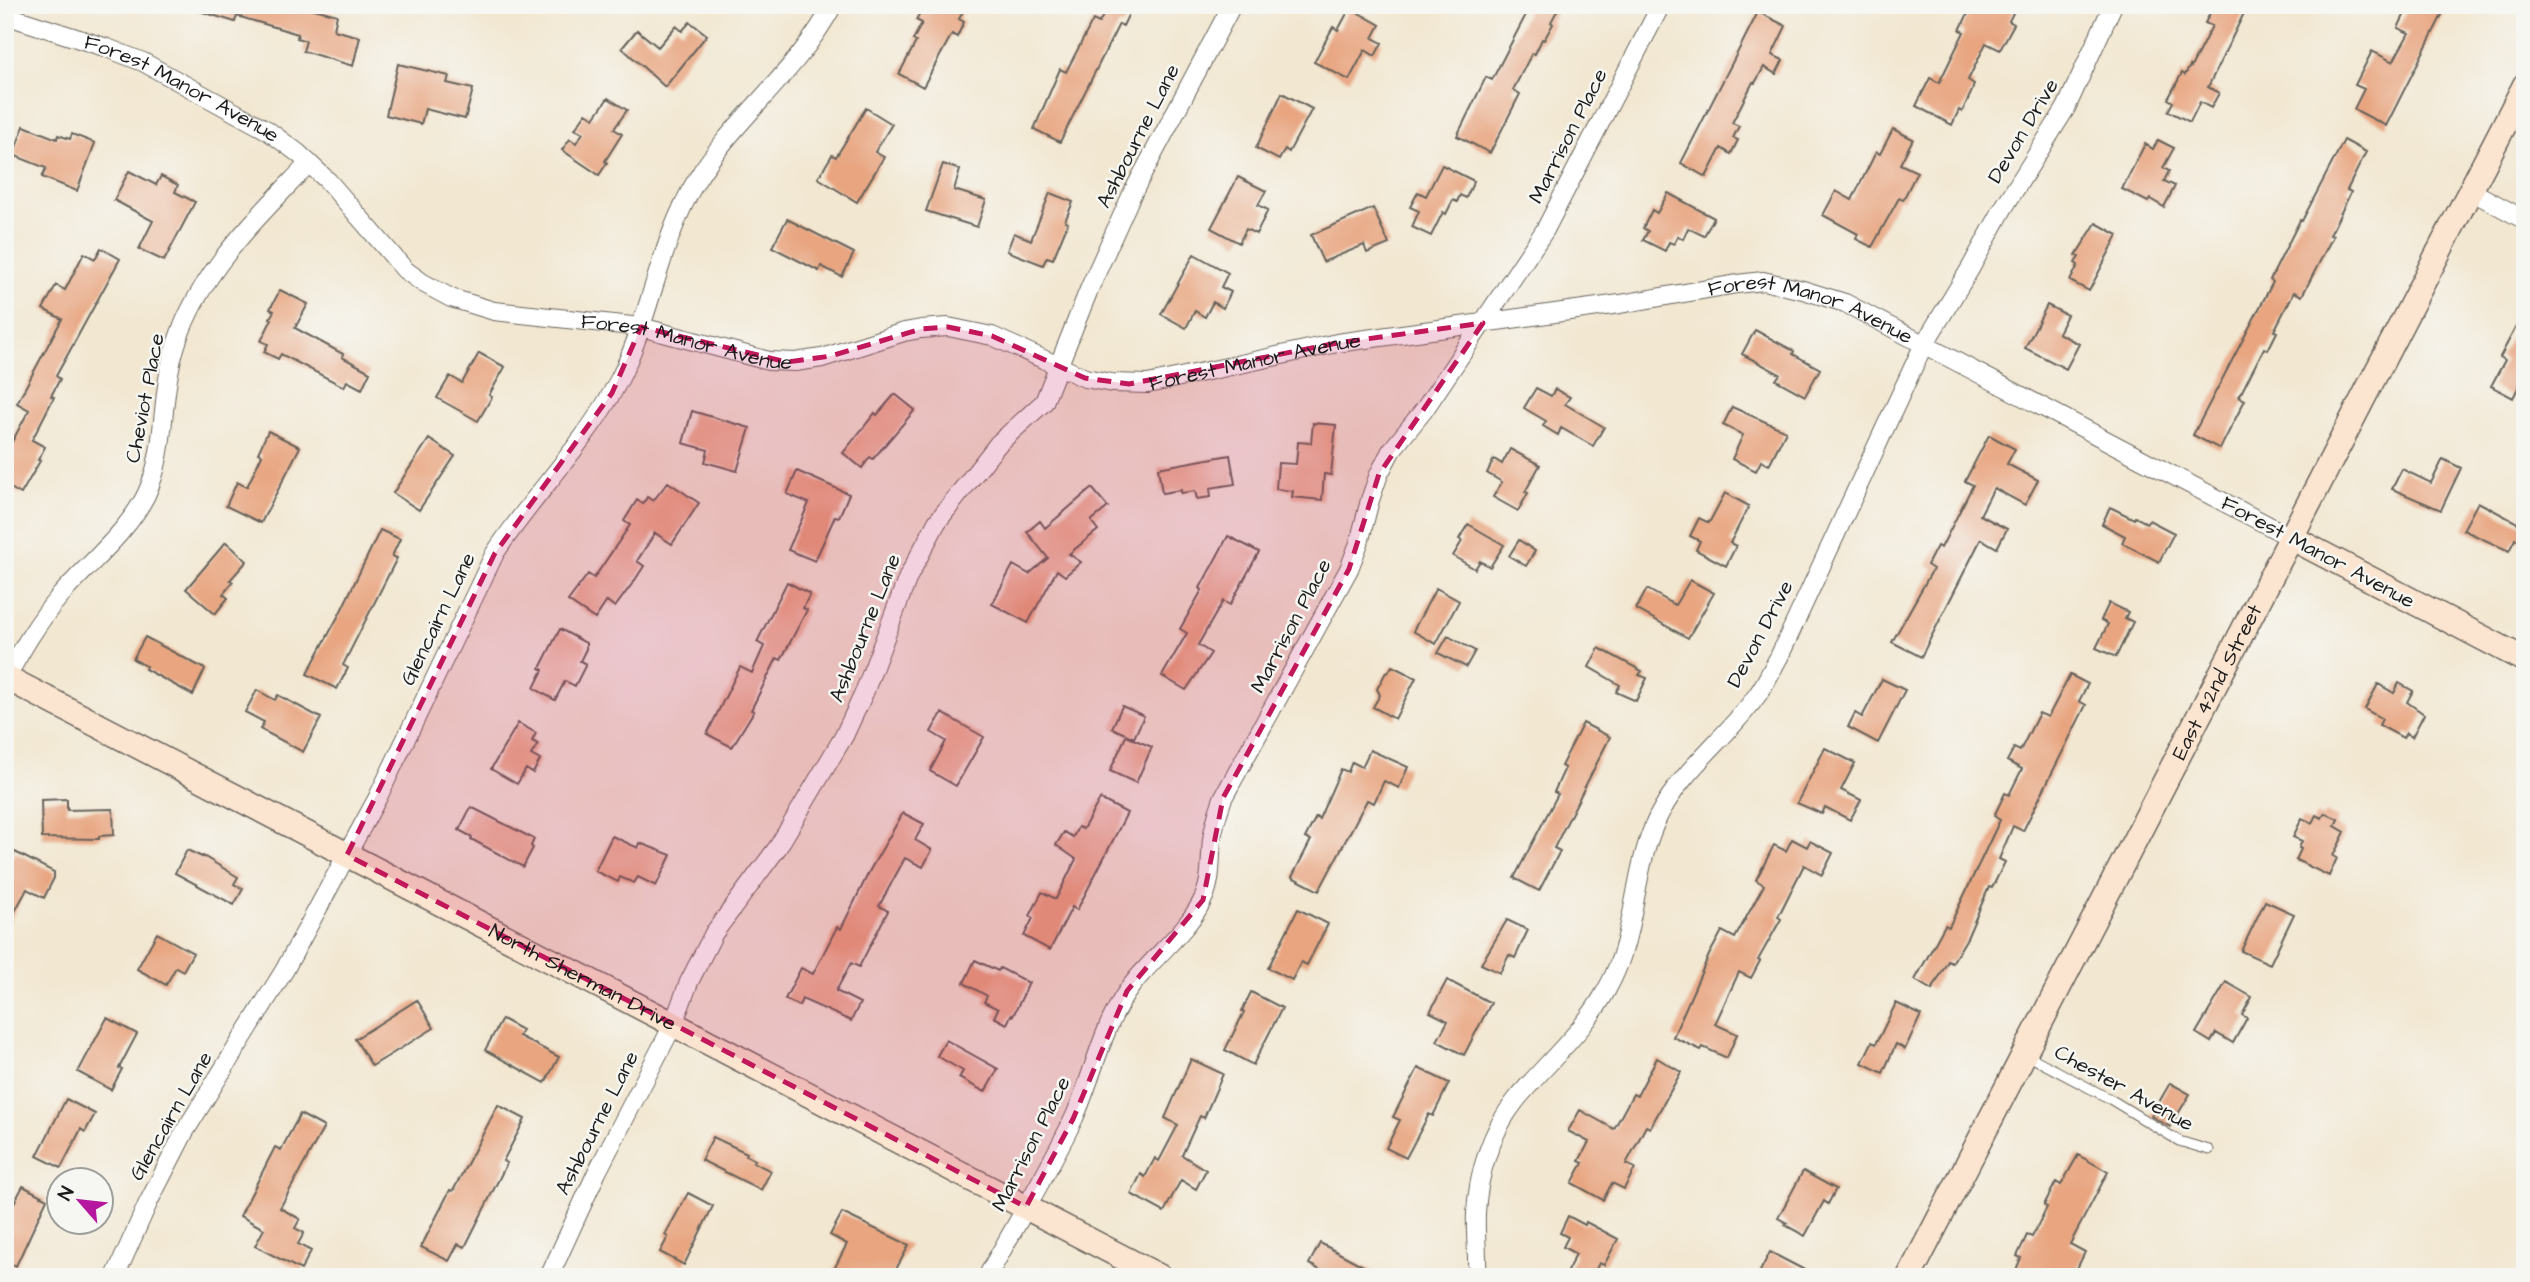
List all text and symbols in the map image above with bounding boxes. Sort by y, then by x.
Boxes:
street label: Forest Manor Avenue [81,27,286,149]
street label: Ashbourne Lane [1089,59,1187,213]
street label: Marrison Place [1522,64,1614,208]
street label: Devon Drive [1980,73,2066,189]
street label: Forest Manor Avenue [1706,266,1918,351]
street label: Forest Manor Avenue [580,306,792,376]
street label: Forest Manor Avenue [1146,325,1362,398]
street label: Cheviot Place [118,331,172,465]
street label: Forest Manor Avenue [2216,489,2420,615]
street label: Glencairn Lane [393,548,483,690]
street label: Ashbourne Lane [822,550,908,706]
street label: Marrison Place [1244,554,1338,698]
street label: Devon Drive [1720,575,1800,693]
street label: East 42nd Street [2164,599,2269,765]
street label: North Sherman Drive [484,916,681,1038]
street label: Chester Avenue [2049,1038,2199,1138]
street label: Glencairn Lane [122,1046,220,1186]
street label: Ashbourne Lane [548,1046,646,1200]
street label: Marrison Place [985,1072,1077,1216]
north arrow [46,1166,116,1236]
text: N [52,1182,81,1205]

